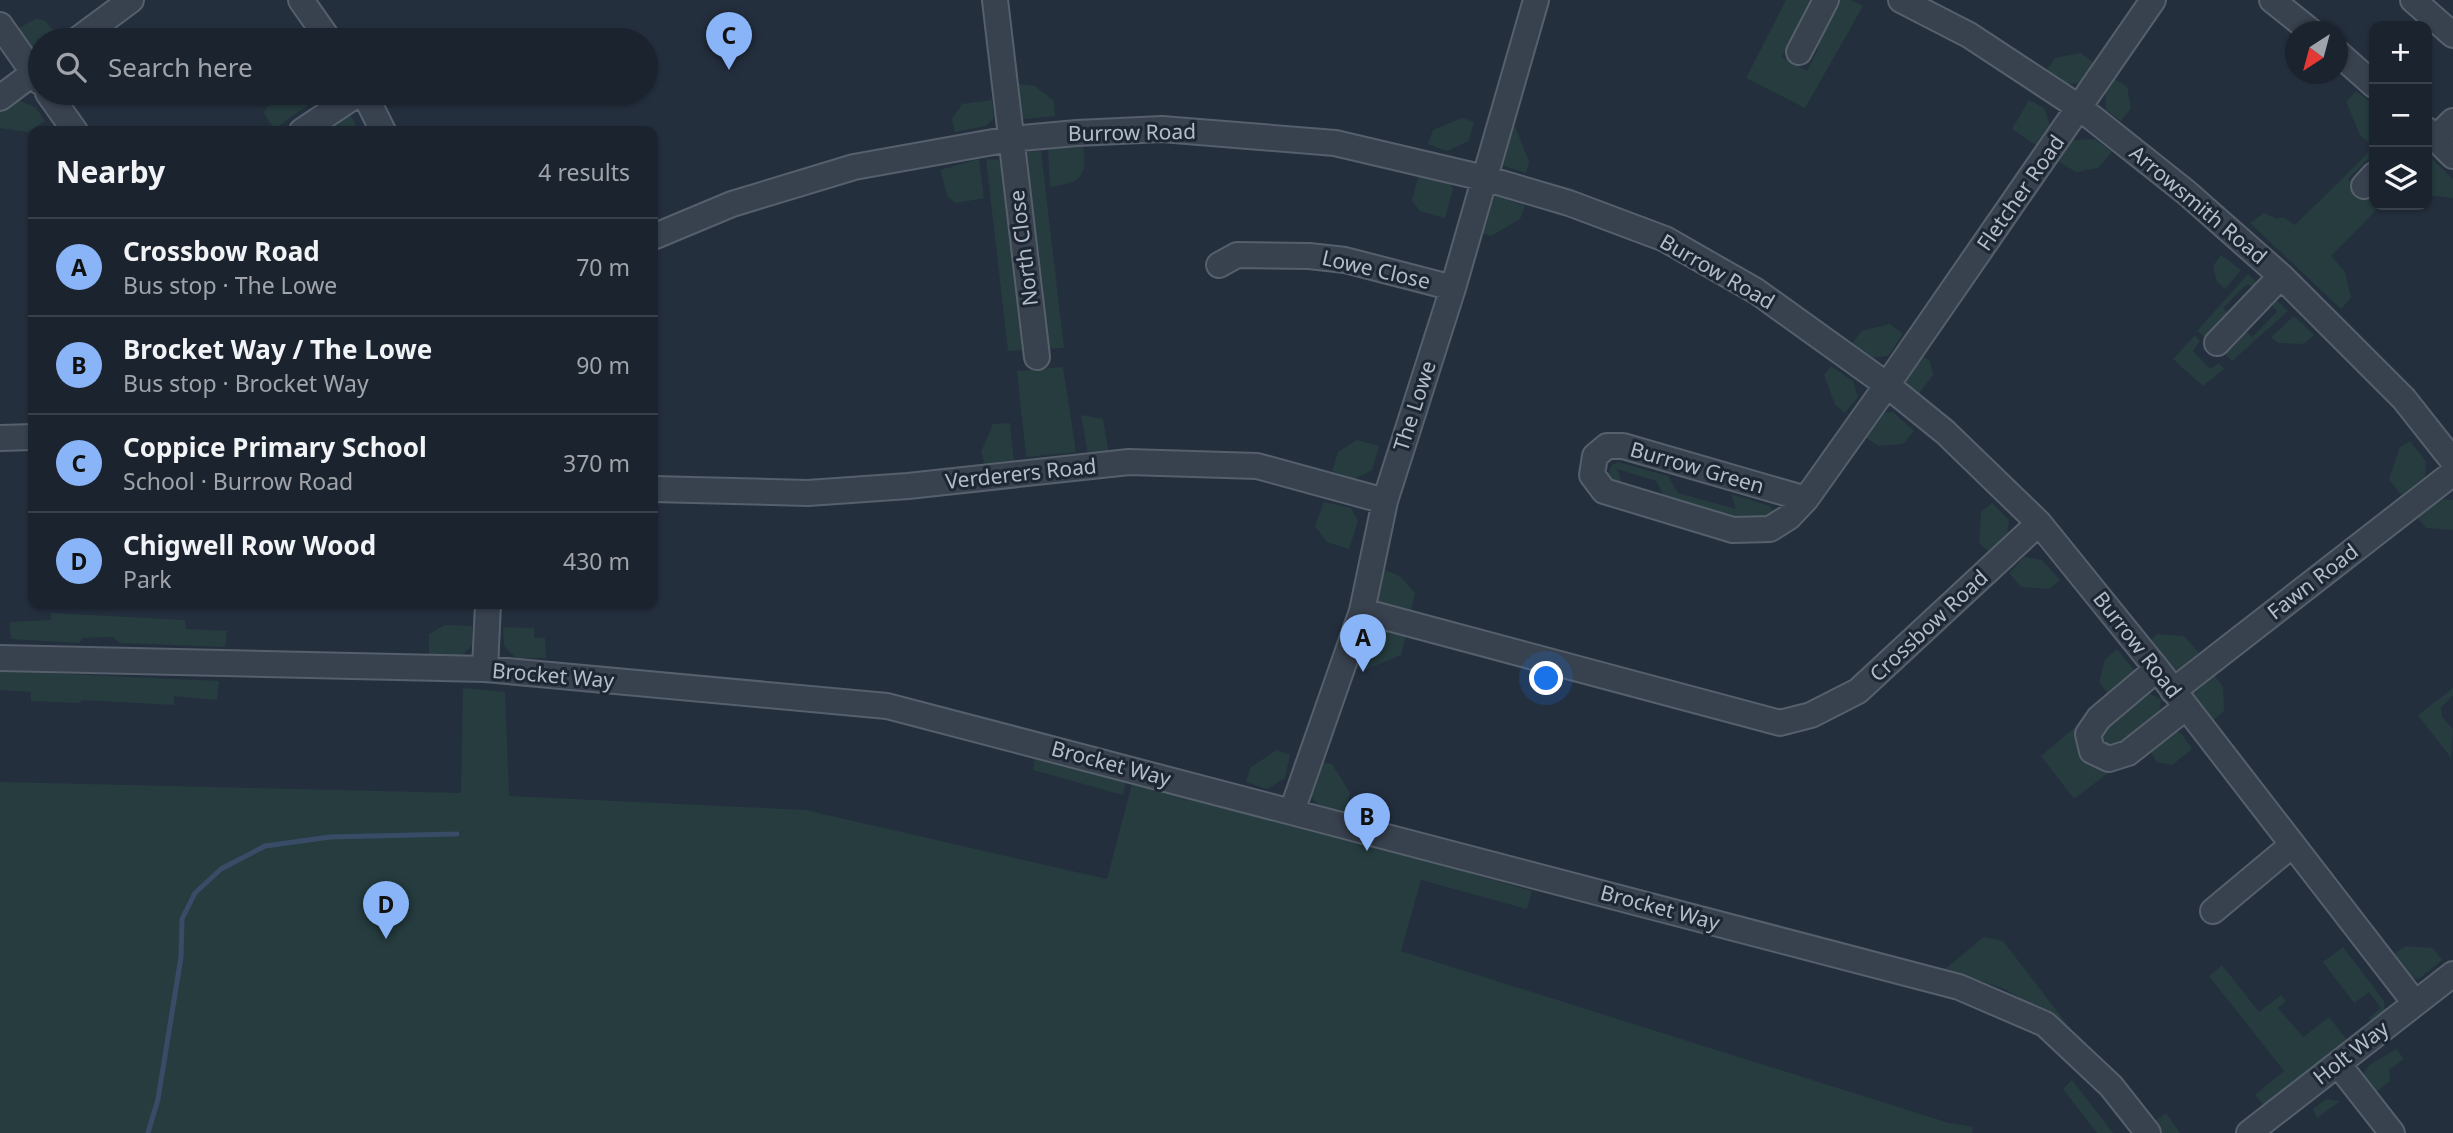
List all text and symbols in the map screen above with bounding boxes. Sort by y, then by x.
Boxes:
pin: C [706,12,752,70]
north arrow [2285,21,2348,84]
map controls [2369,21,2432,210]
button: + [2369,21,2432,84]
search box [28,28,658,105]
icon: search [52,48,90,86]
text: Search here [108,49,253,85]
button: − [2369,84,2432,147]
street label: Burrow Road [1068,117,1196,147]
street label: Fletcher Road [1970,129,2070,256]
street label: Arrowsmith Road [2124,139,2273,270]
button: layers [2369,147,2432,210]
text: Nearby [56,151,165,192]
text: 4 results [538,156,630,188]
street label: North Close [1002,189,1044,308]
street label: Burrow Road [1655,227,1780,315]
text: Crossbow Road [123,233,320,269]
street label: Lowe Close [1319,243,1433,295]
text: A [71,251,87,283]
text: 70 m [576,251,630,283]
text: Bus stop · The Lowe [123,269,337,301]
text: Brocket Way / The Lowe [123,331,432,367]
text: B [71,349,87,381]
text: 90 m [576,349,630,381]
street label: The Lowe [1386,357,1442,455]
text: Bus stop · Brocket Way [123,367,369,399]
text: Coppice Primary School [123,429,427,465]
street label: Burrow Green [1627,435,1767,500]
text: C [72,447,86,479]
text: 370 m [563,447,630,479]
street label: Verderers Road [944,451,1098,495]
text: School · Burrow Road [123,465,353,497]
text: Chigwell Row Wood [123,527,376,563]
street label: Fawn Road [2261,537,2364,626]
text: D [71,545,87,577]
text: 430 m [563,545,630,577]
text: Park [123,563,172,595]
street label: Crossbow Road [1863,563,1993,687]
street label: Burrow Road [2087,585,2188,704]
pin: A [1340,614,1386,672]
street label: Brocket Way [491,656,616,694]
your location [1529,661,1563,695]
street label: Brocket Way [1049,734,1174,792]
pin: B [1344,793,1390,851]
street label: Brocket Way [1598,878,1723,936]
pin: D [363,881,409,939]
street label: Holt Way [2307,1014,2394,1090]

